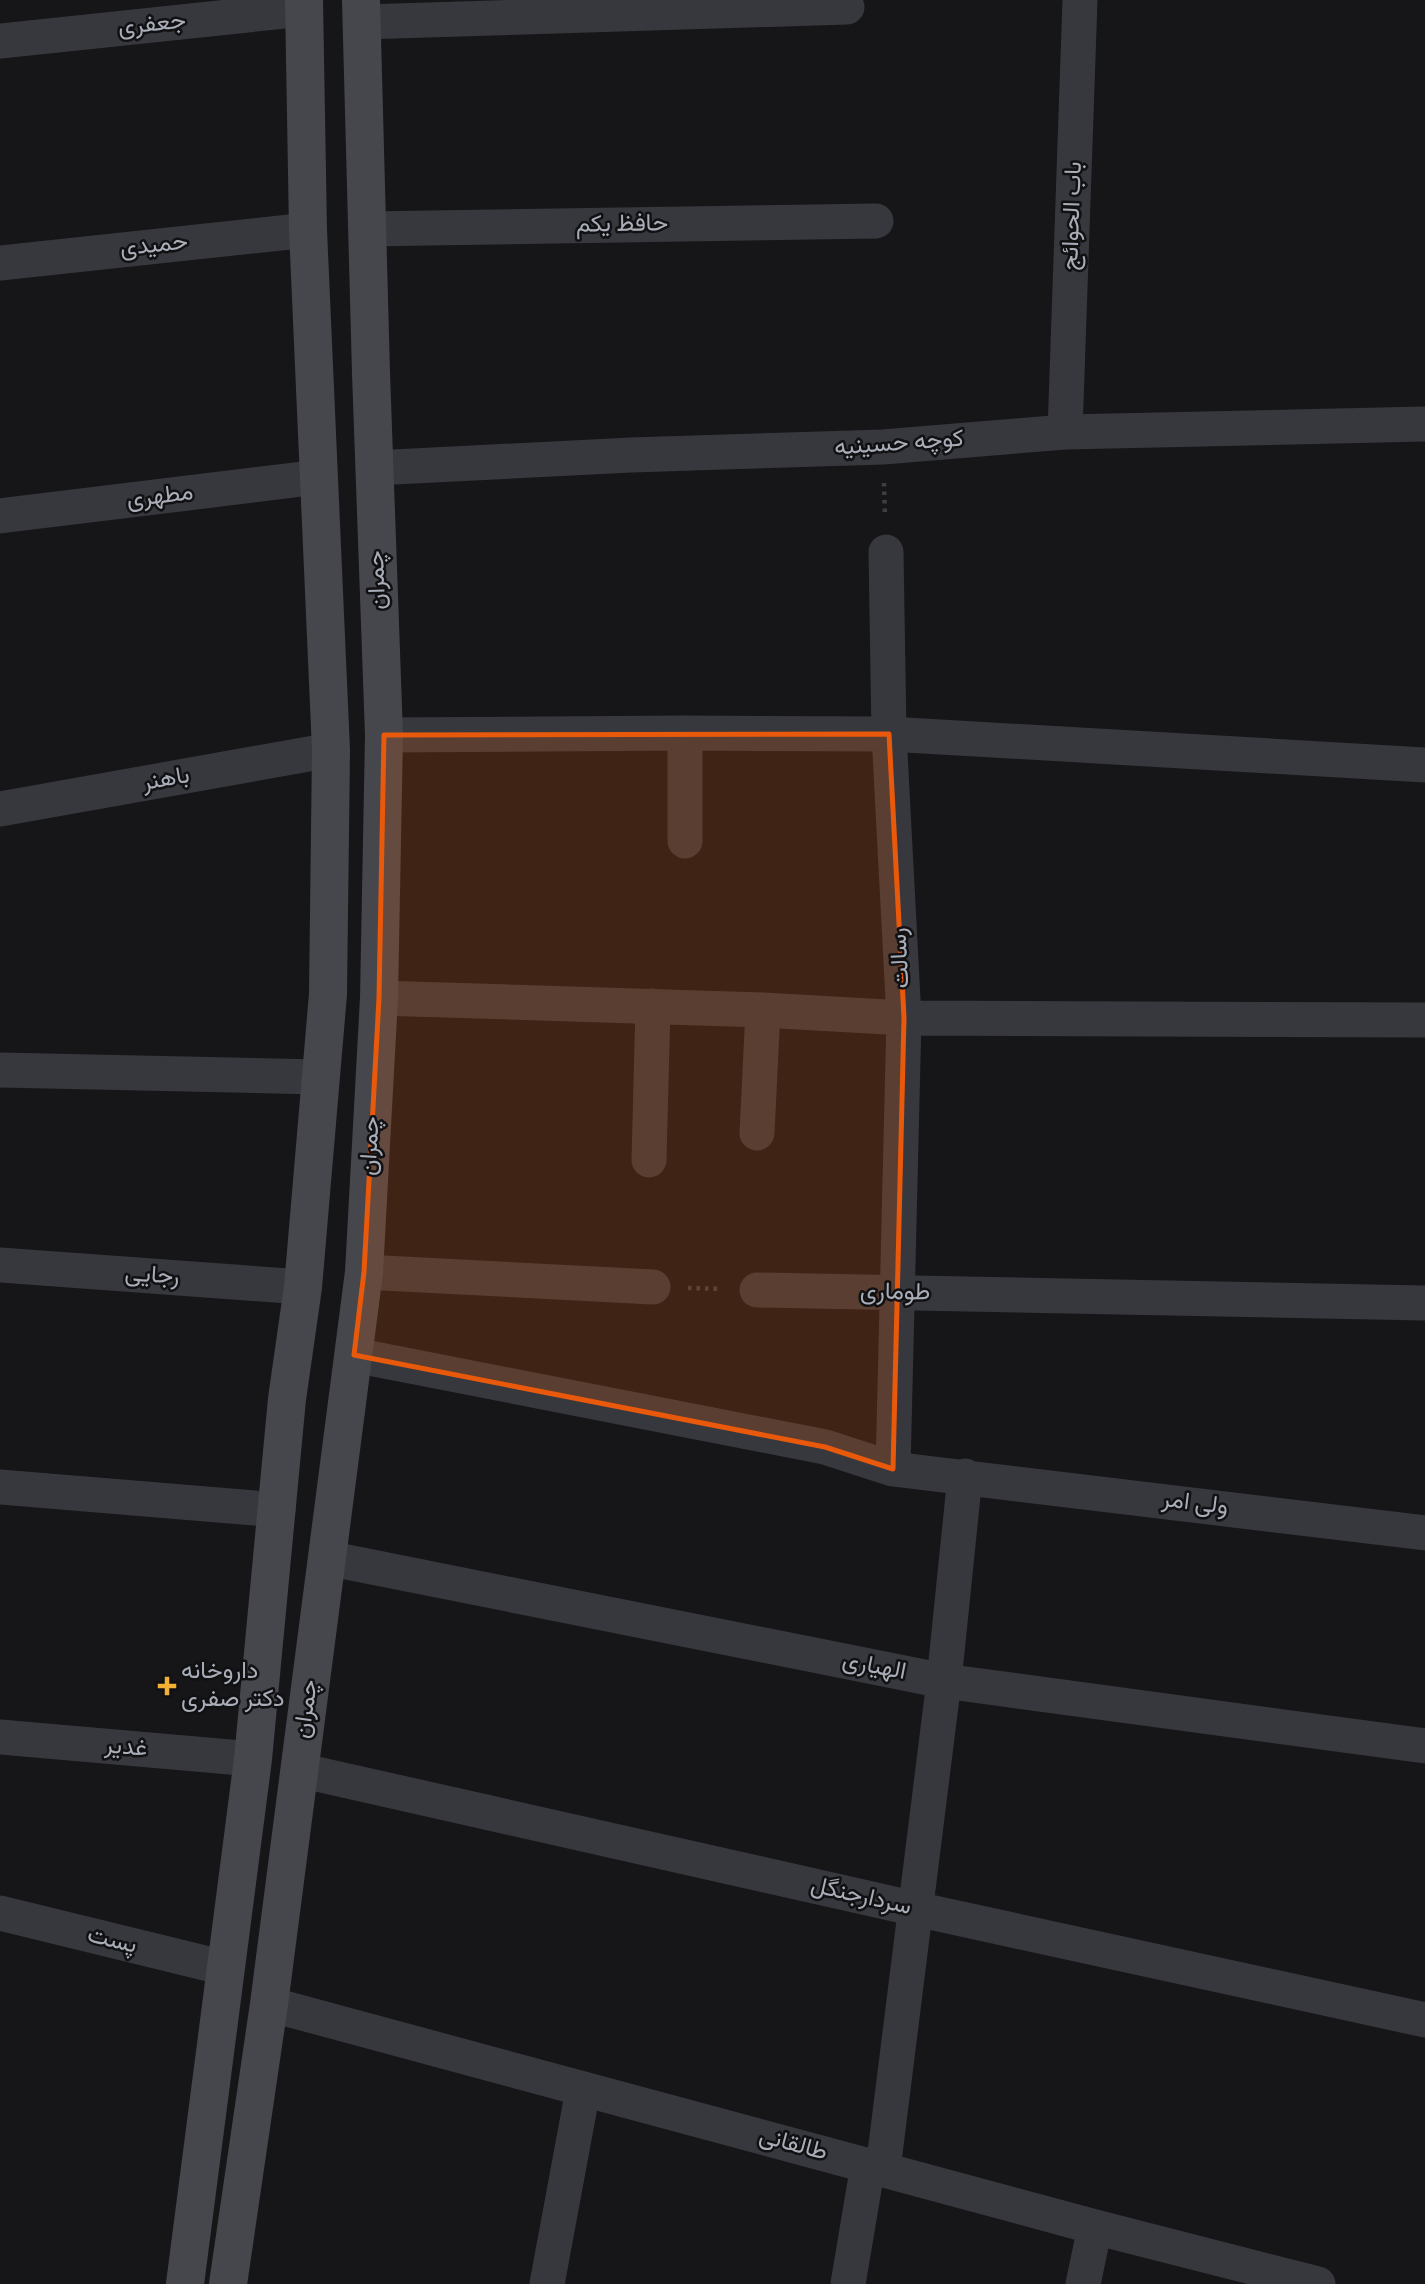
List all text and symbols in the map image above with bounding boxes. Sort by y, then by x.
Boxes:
street label: جعفری [117,7,187,43]
street label: باب الحوائج [1056,161,1090,271]
street label: حافظ یکم [576,209,668,241]
street label: حمیدی [118,228,190,264]
street label: کوچه حسینیه [833,425,965,463]
street label: مطهری [125,478,195,516]
street label: چمران [362,550,394,610]
street label: باهنر [139,761,192,799]
street label: رسالت [884,927,918,989]
street label: چمران [354,1116,388,1176]
street label: رجایی [124,1259,180,1293]
street label: طوماری [859,1277,931,1309]
street label: ولی امر [1159,1485,1230,1523]
street label: الهیاری [839,1646,909,1688]
place label: داروخانه دکتر صفری [181,1657,285,1715]
marker: داروخانه دکتر صفری [159,1678,175,1694]
street label: چمران [288,1678,326,1740]
street label: غدیر [102,1731,149,1765]
street label: سردارجنگل [808,1871,914,1923]
street label: پست [84,1920,140,1962]
street label: طالقانی [756,2122,830,2168]

